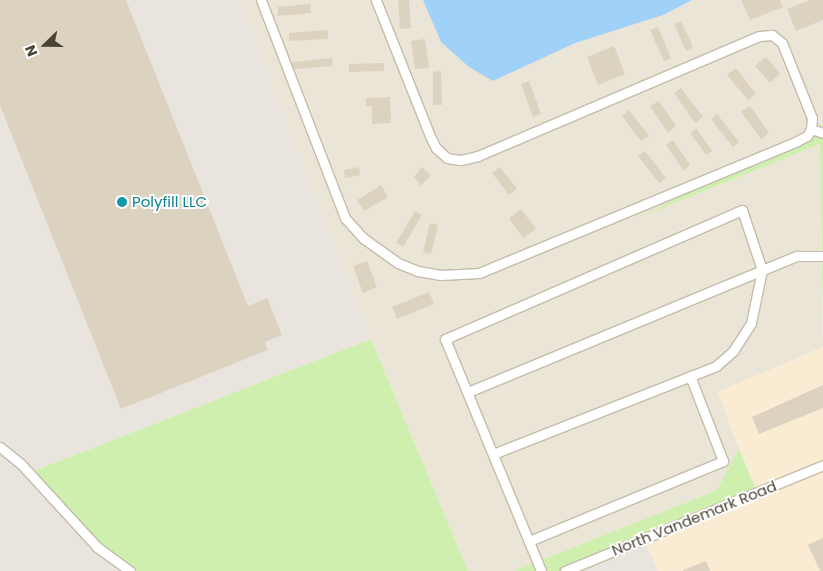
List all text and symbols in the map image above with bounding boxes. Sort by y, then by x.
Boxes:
north arrow [20,20,70,70]
text: N [20,42,42,59]
place label: Polyfill LLC [132,193,207,211]
marker: Polyfill LLC [116,196,128,208]
street label: North Vandemark Road [609,477,779,559]

